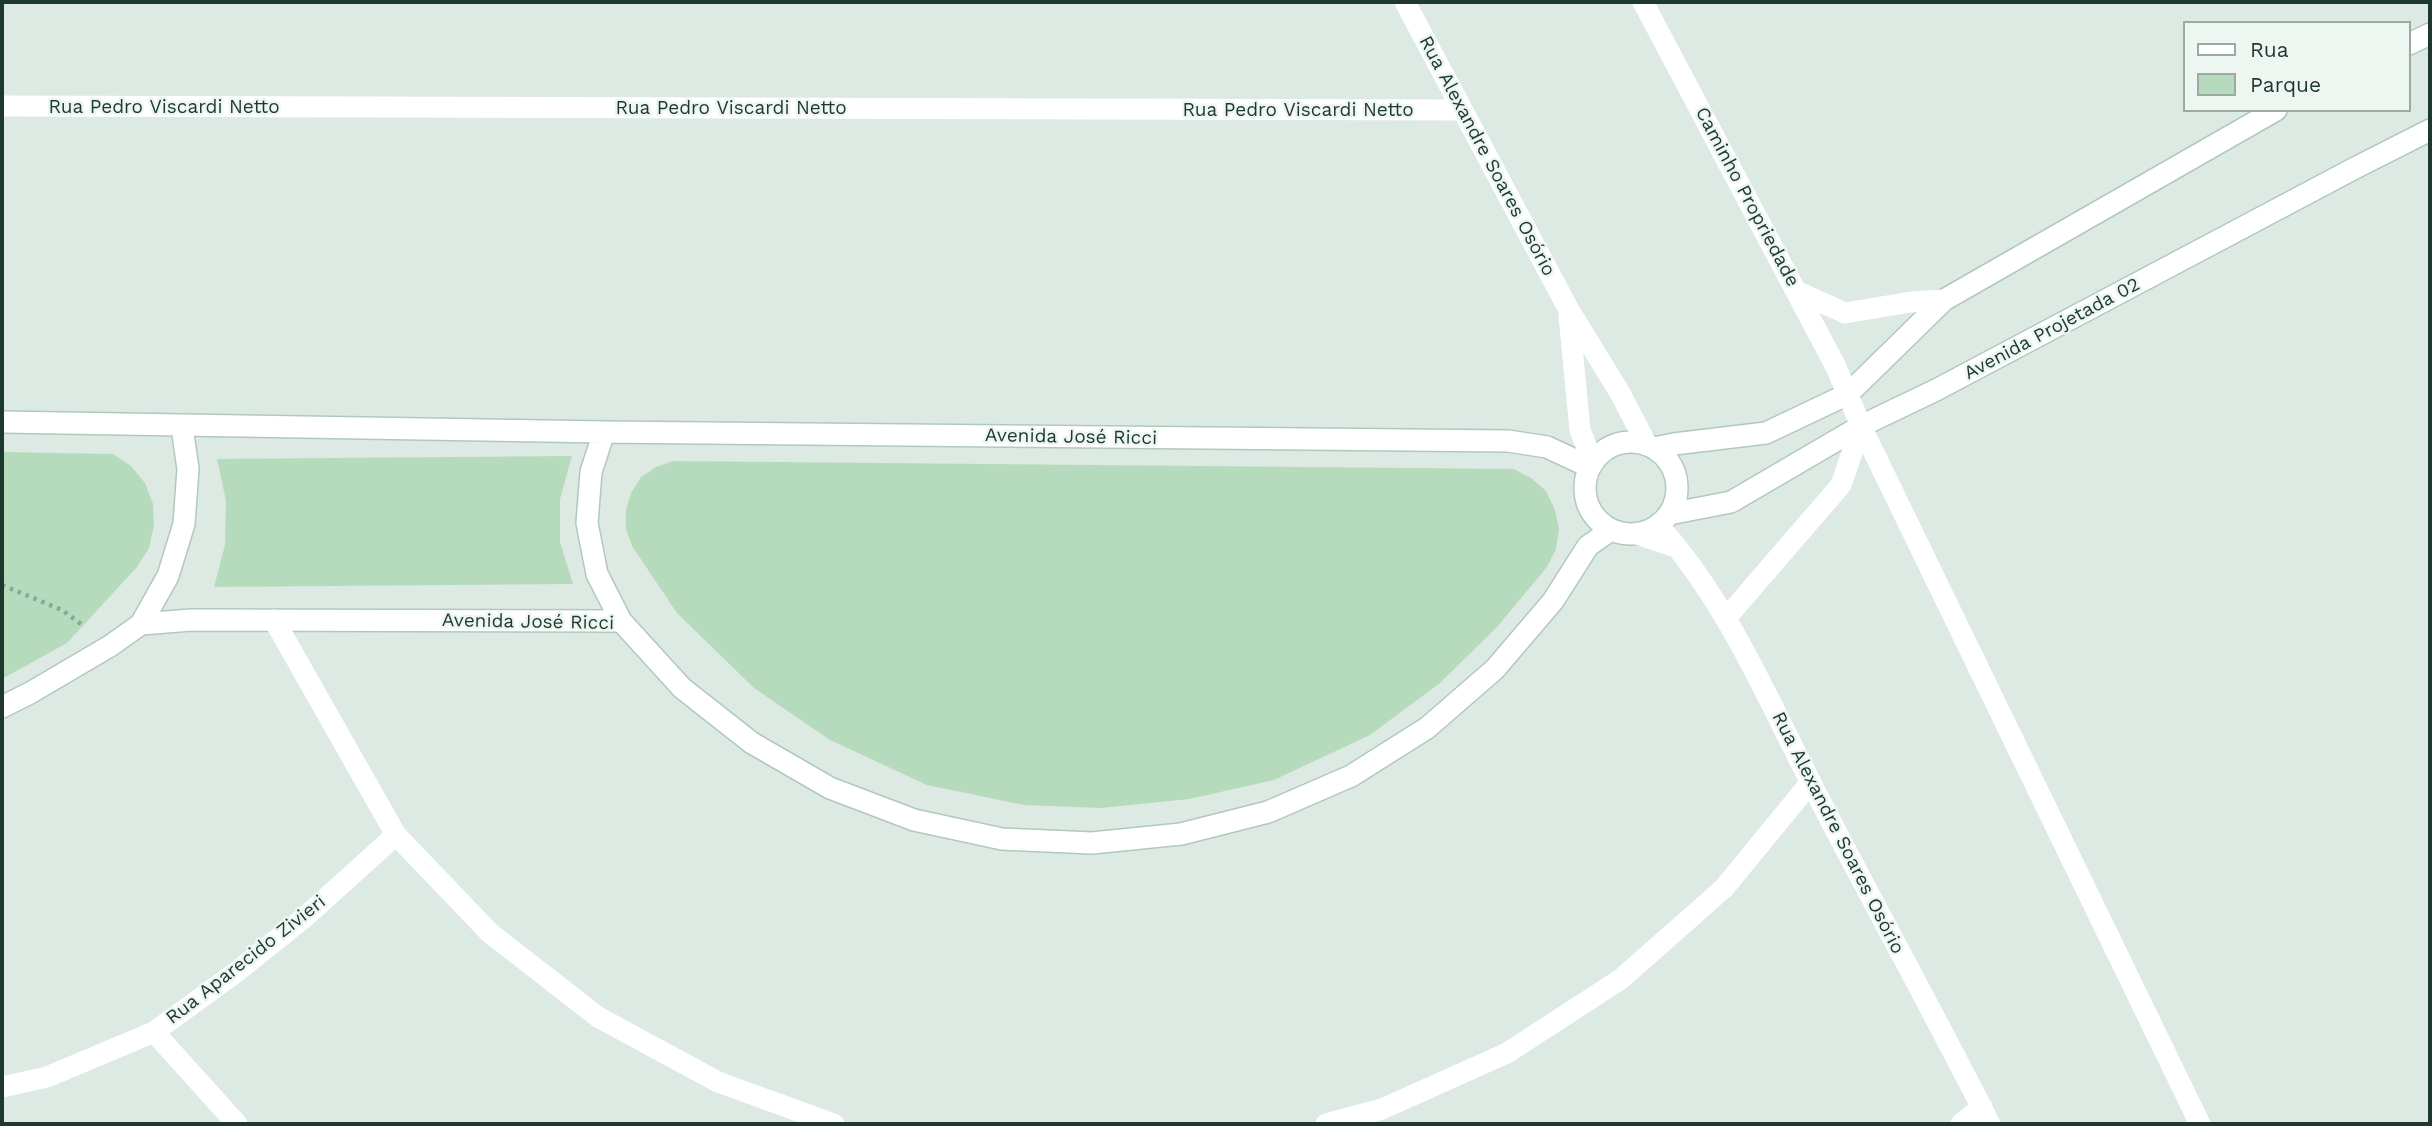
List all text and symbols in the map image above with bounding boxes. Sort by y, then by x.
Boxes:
legend [2184,21,2411,112]
street label: Rua Alexandre Soares Osório [1414,32,1560,280]
text: Rua [2250,37,2289,62]
text: Parque [2250,72,2321,97]
street label: Rua Pedro Viscardi Netto [48,96,280,118]
street label: Rua Pedro Viscardi Netto [615,97,847,119]
street label: Rua Pedro Viscardi Netto [1182,99,1414,121]
street label: Caminho Propriedade [1690,103,1804,291]
street label: Avenida Projetada 02 [1960,273,2144,385]
street label: Avenida José Ricci [985,424,1157,450]
street label: Avenida José Ricci [442,609,614,635]
street label: Rua Alexandre Soares Osório [1767,708,1909,958]
street label: Rua Aparecido Zivieri [162,891,330,1029]

